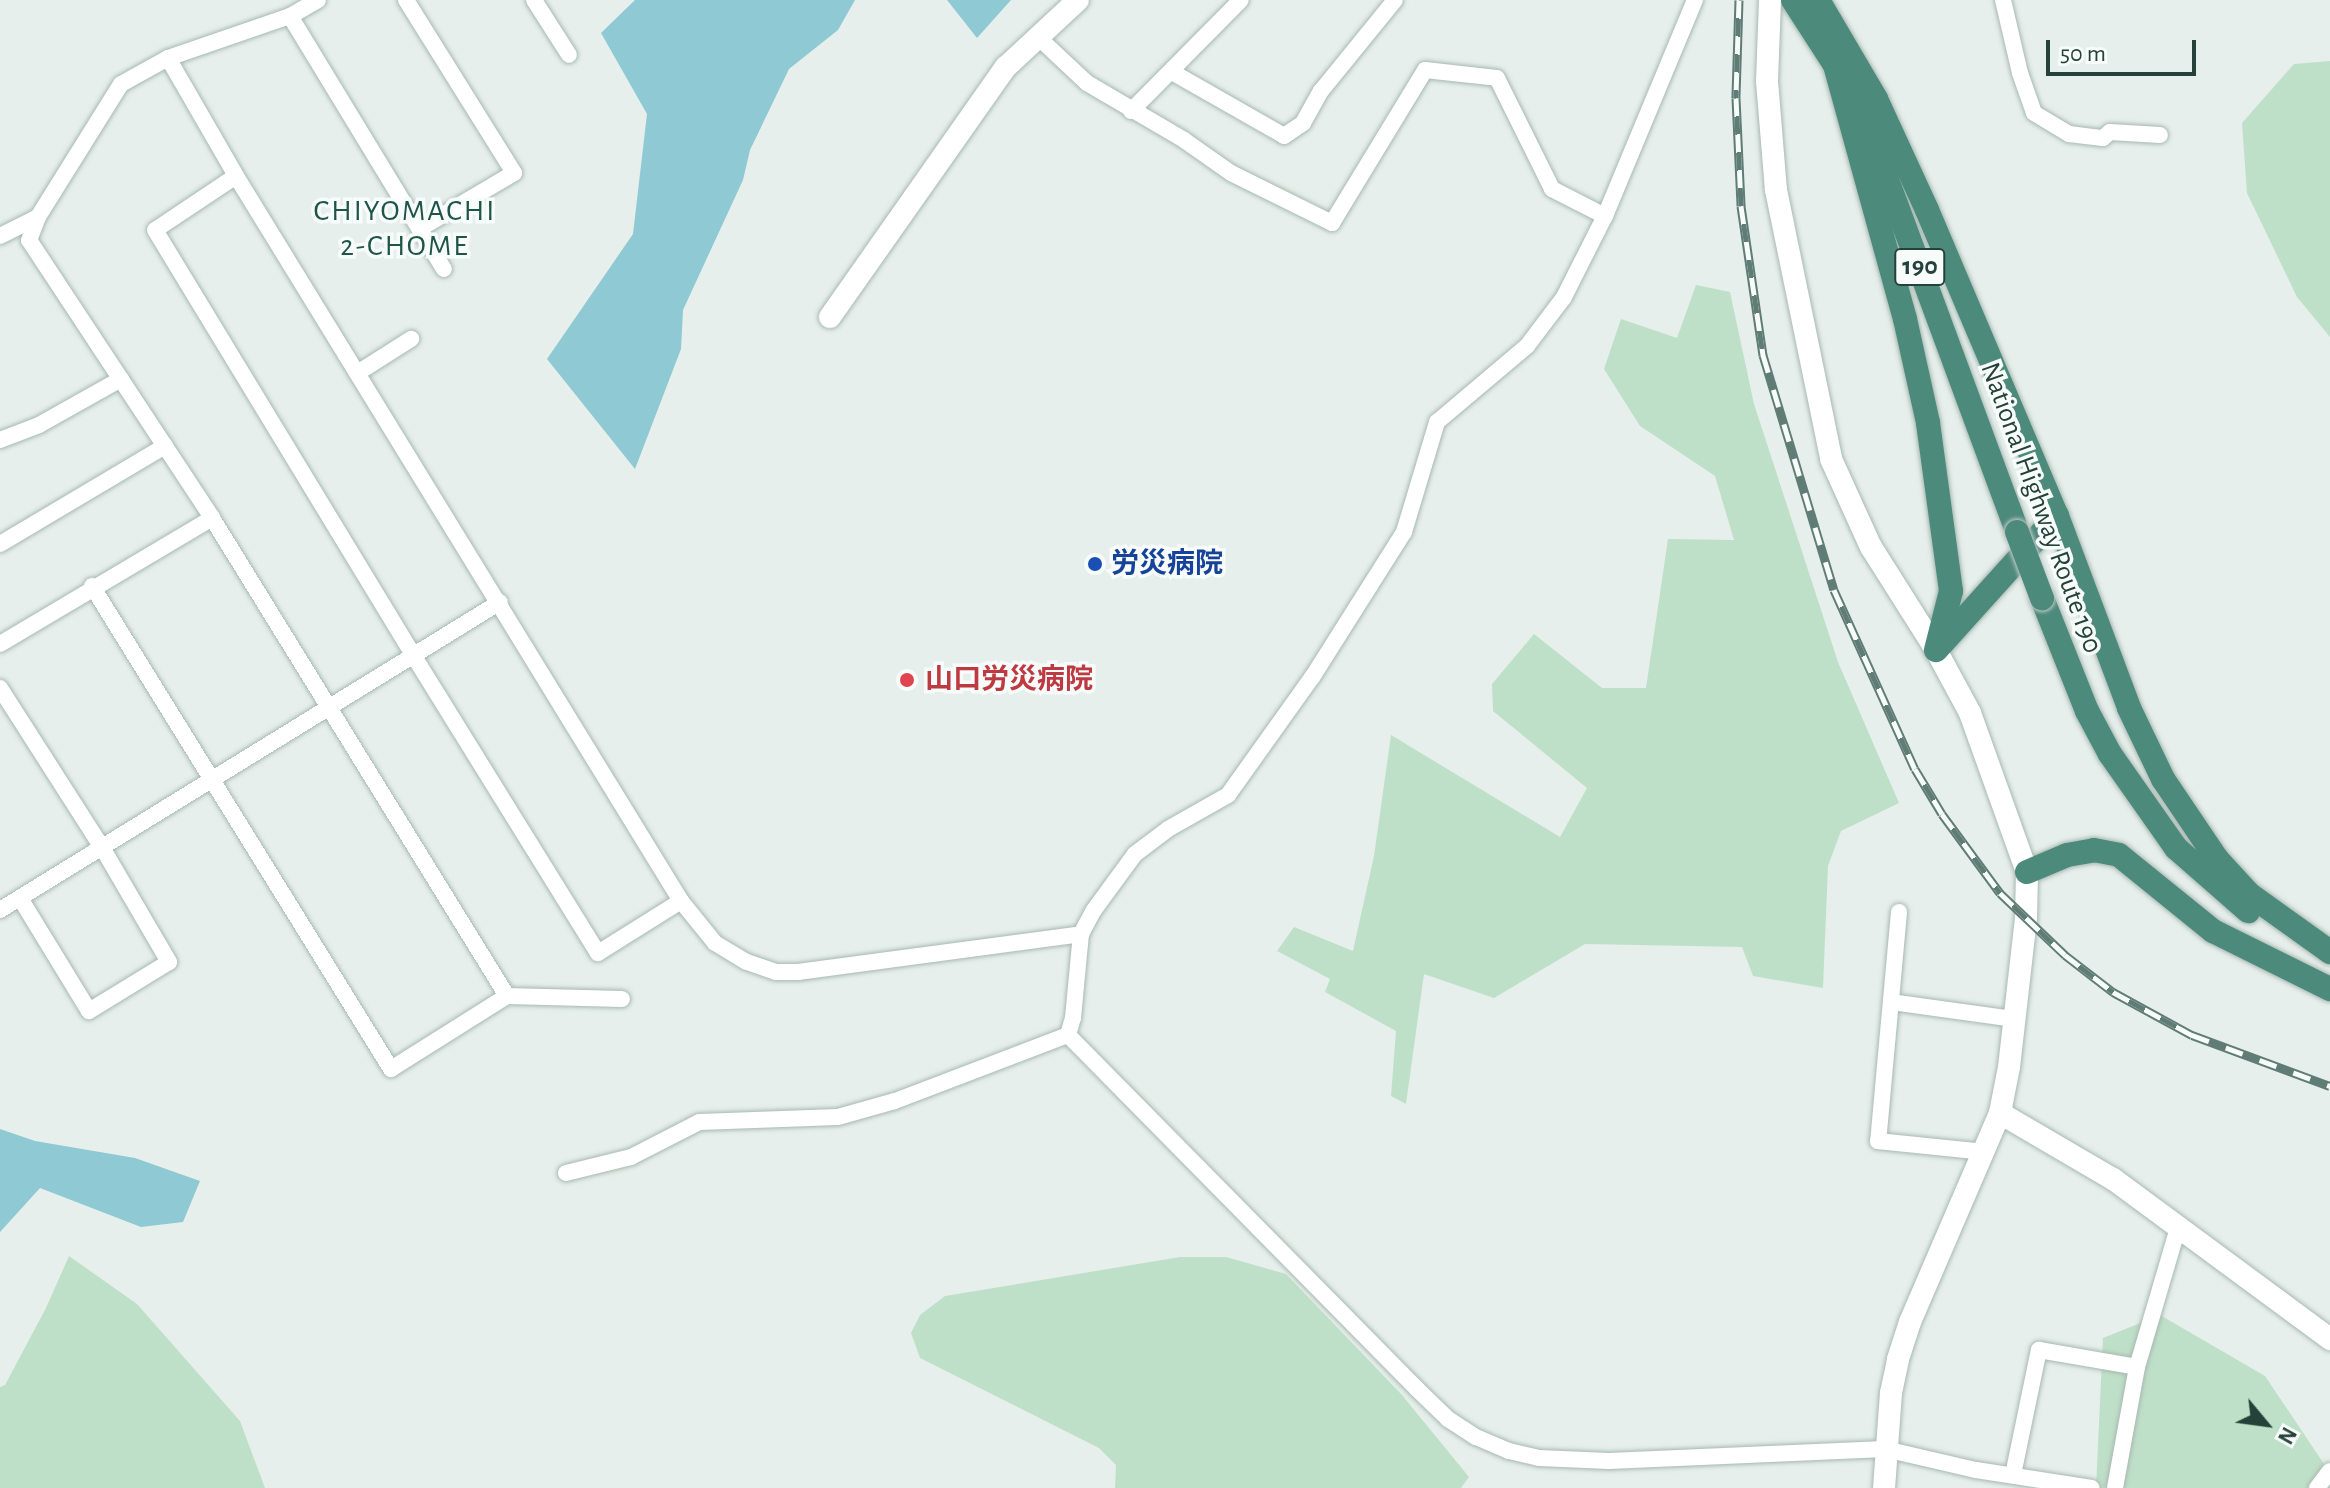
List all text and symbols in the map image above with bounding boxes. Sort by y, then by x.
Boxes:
scale bar [2050,24,2200,74]
text: 50 m [2060,42,2106,66]
district label: CHIYOMACHI 2-CHOME [314,193,496,264]
road number: 190 [1894,245,1946,289]
street label: National Highway Route 190 [1973,358,2109,658]
place label: 労災病院 [1111,547,1223,581]
marker: 労災病院 [1086,555,1104,573]
place label: 山口労災病院 [925,663,1093,697]
marker: 山口労災病院 [896,669,918,691]
north arrow [2226,1384,2306,1464]
text: N [2274,1424,2300,1448]

